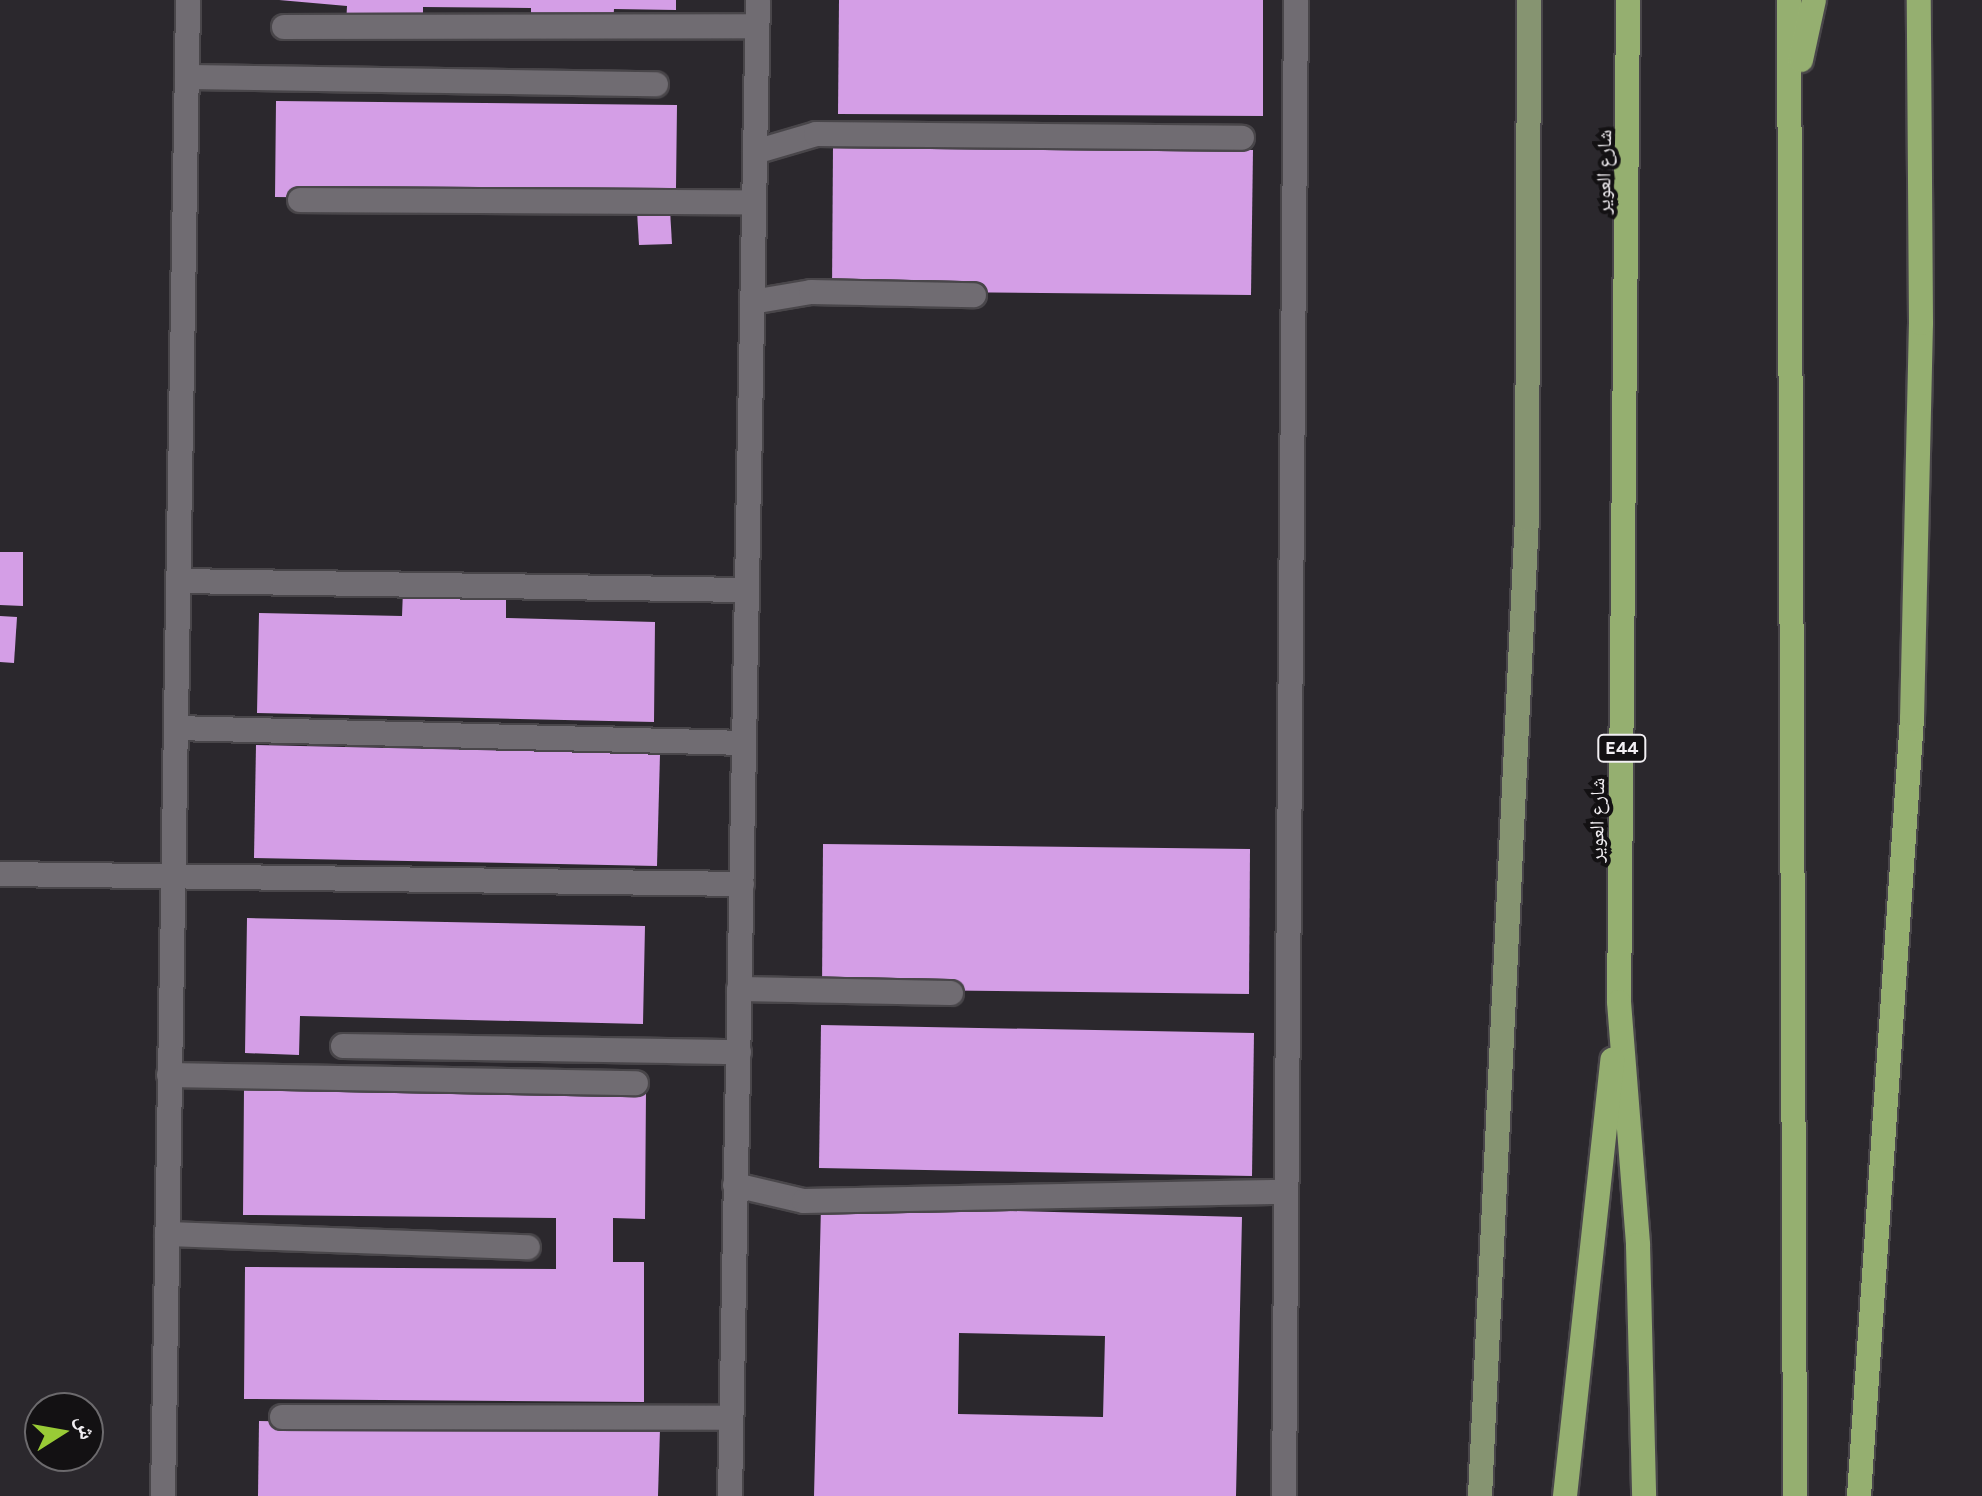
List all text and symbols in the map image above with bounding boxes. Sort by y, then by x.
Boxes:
street label: شارع العوير [1591,130,1617,214]
road number: E44 [1596,734,1648,762]
street label: شارع العوير [1584,778,1610,862]
north arrow [24,1392,104,1472]
text: ش [71,1414,102,1442]

